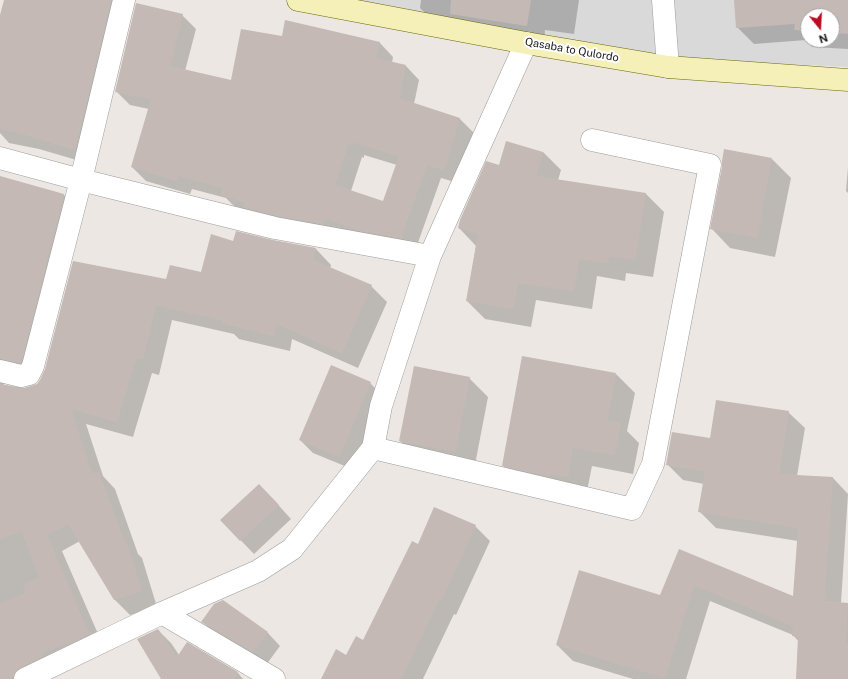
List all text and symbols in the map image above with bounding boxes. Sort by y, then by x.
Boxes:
north arrow [800,8,840,48]
text: N [817,31,829,45]
street label: Qasaba to Qulordo [524,35,620,65]

